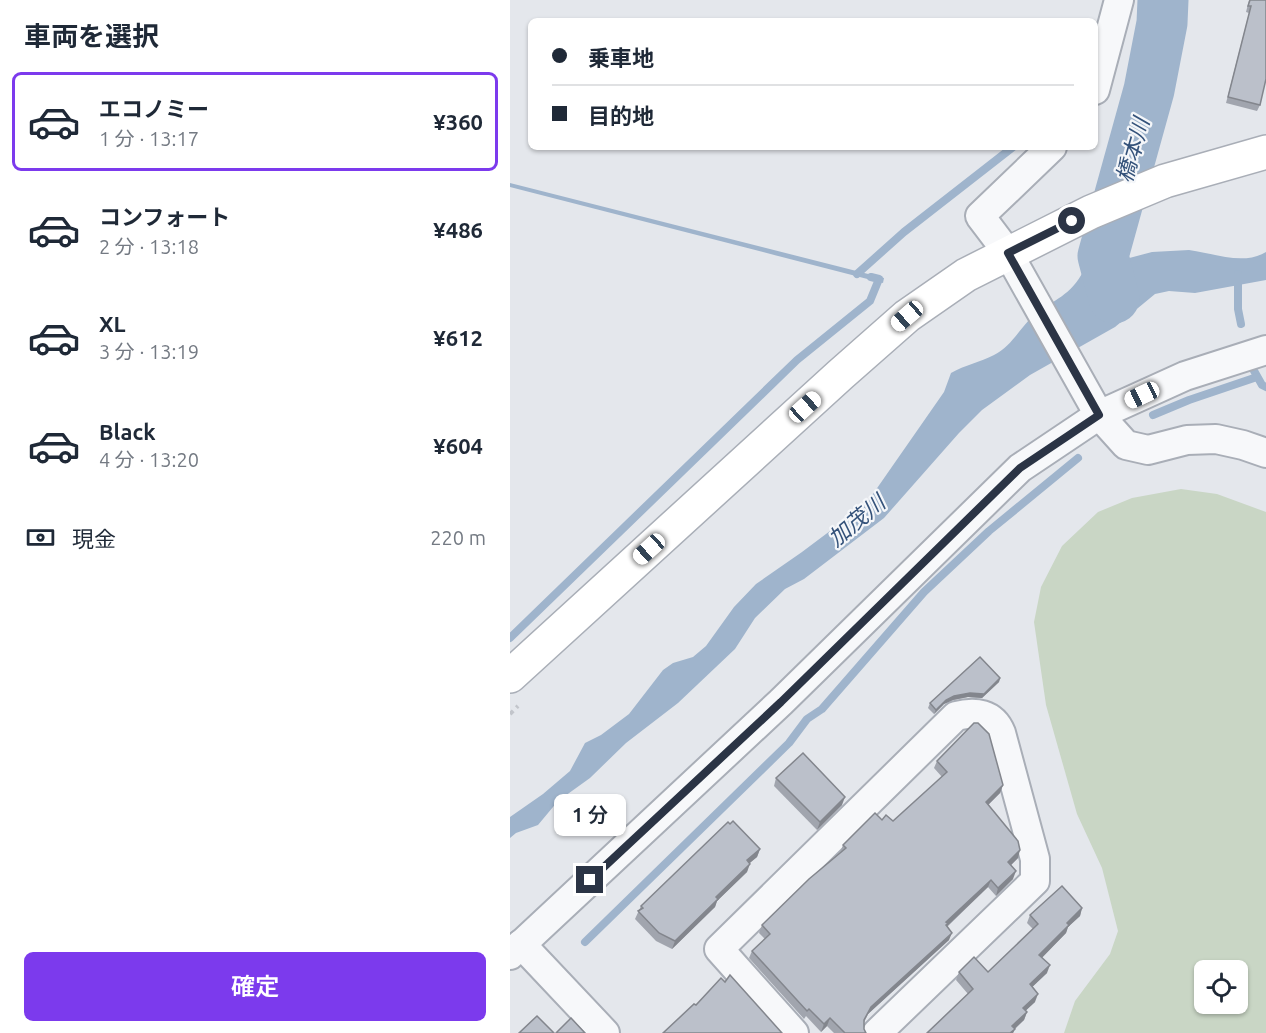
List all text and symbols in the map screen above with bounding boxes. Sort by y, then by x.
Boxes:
text: 車両を選択 [24,21,159,51]
text: 乗車地 [588,45,654,70]
icon: car [27,95,81,149]
text: エコノミー [99,96,209,121]
text: 目的地 [588,103,654,128]
text: ¥360 [433,109,483,134]
water label: 橋本川 [1111,113,1154,185]
text: 1 分 · 13:17 [99,127,199,150]
icon: car [27,203,81,257]
text: コンフォート [99,204,230,229]
route start [1058,207,1085,234]
text: ¥486 [433,217,483,242]
text: 2 分 · 13:18 [99,235,199,258]
car [888,297,926,335]
icon: car [27,311,81,365]
text: XL [99,311,126,336]
text: ¥612 [433,325,483,350]
text: 3 分 · 13:19 [99,340,199,363]
car [1122,379,1162,411]
car [786,388,824,426]
icon: car [27,419,81,473]
text: Black [99,419,156,444]
text: ¥604 [433,433,483,458]
text: 4 分 · 13:20 [99,448,199,471]
water label: 加茂川 [823,488,891,551]
icon: cash [24,521,57,554]
text: 現金 [72,526,116,551]
text: 220 m [430,526,486,549]
car [630,530,668,568]
callout: 1 分 [554,793,626,835]
text: 1 分 [572,803,608,826]
route end [576,866,603,893]
button: 確定 [24,952,486,1021]
map controls [1194,960,1248,1014]
button: locate [1194,960,1248,1014]

